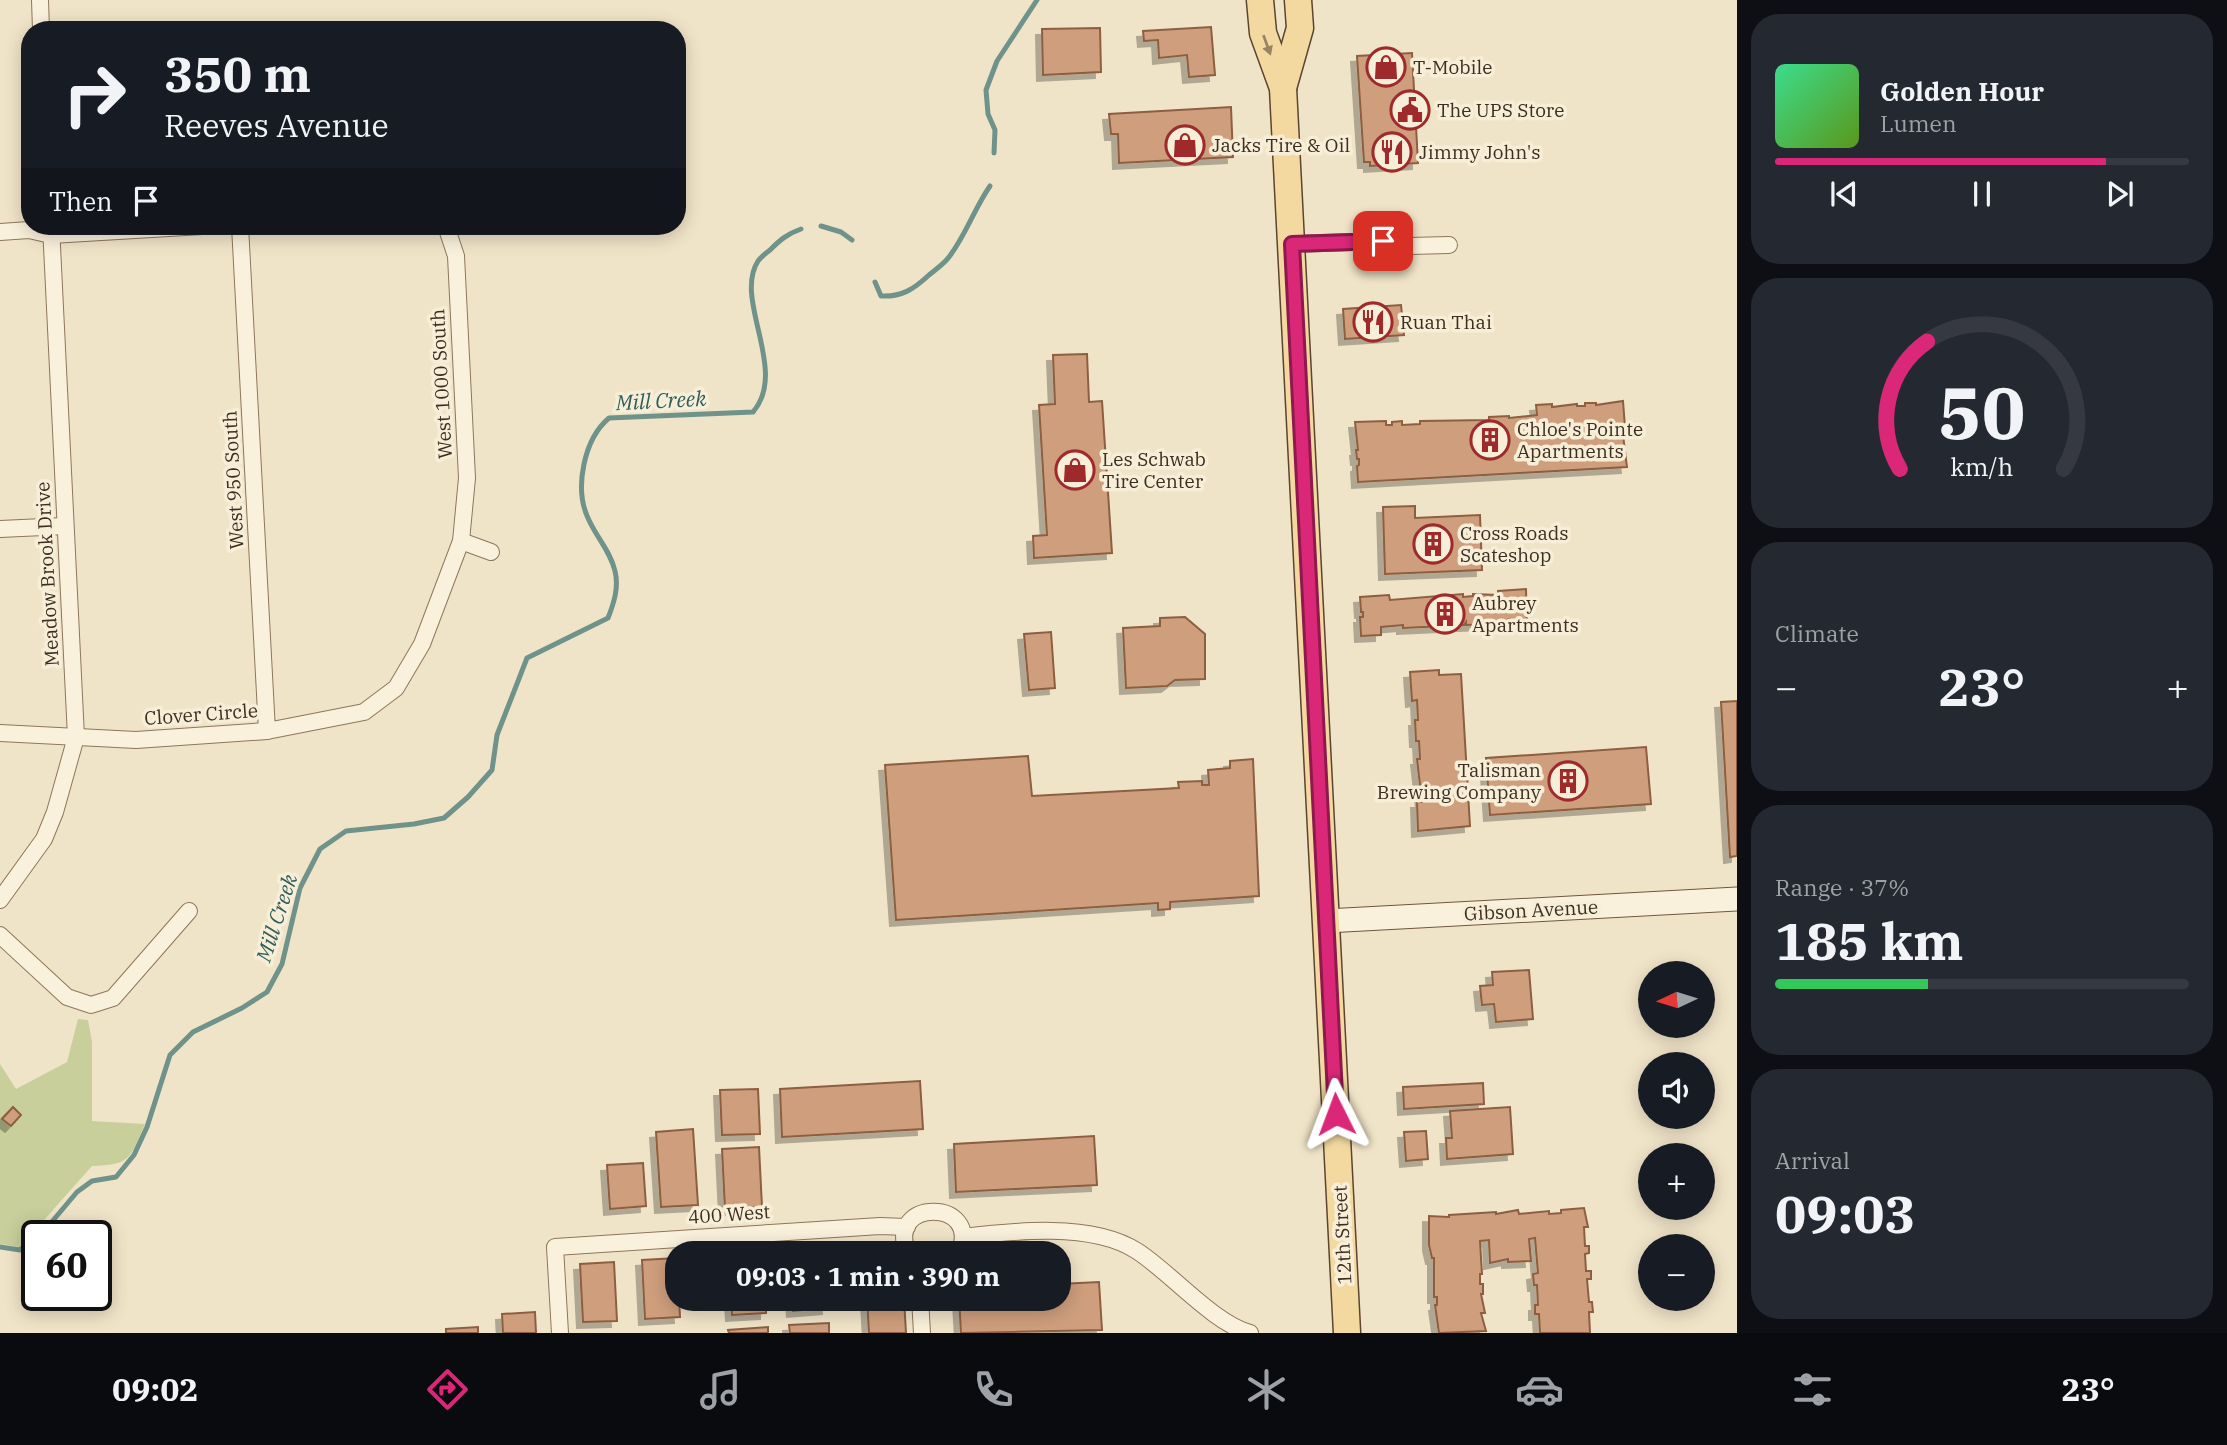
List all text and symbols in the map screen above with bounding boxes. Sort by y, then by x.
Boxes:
one-way arrow [1262,34,1273,55]
text: 350 m [164,42,311,105]
shop icon: T-Mobile [1365,46,1407,88]
icon: right [49,49,140,140]
place label: T-Mobile [1413,55,1492,79]
text: Golden Hour [1880,74,2044,108]
public building icon: The UPS Store [1389,89,1431,131]
place label: The UPS Store [1437,98,1564,122]
text: Reeves Avenue [164,104,389,146]
text: Lumen [1880,108,1957,138]
shop icon: Jacks Tire & Oil [1164,124,1206,166]
restaurant icon: Jimmy John's [1371,131,1413,173]
place label: Jacks Tire & Oil [1212,133,1350,157]
place label: Jimmy John's [1419,140,1541,164]
icon: previous [1825,175,1863,213]
icon: pause [1963,175,2001,213]
icon: next [2101,175,2139,213]
icon: arrive [127,182,165,220]
text: Then [49,184,113,218]
pin [1353,211,1413,271]
icon: arrive [1364,222,1402,260]
restaurant icon: Ruan Thai [1352,301,1394,343]
street label: West 1000 South [425,308,457,460]
place label: Ruan Thai [1400,310,1492,334]
text: 50 [1938,364,2026,459]
water label: Mill Creek [614,384,708,416]
street label: West 950 South [217,410,249,550]
place label: Chloe's Pointe Apartments [1517,417,1643,463]
building icon: Chloe's Pointe Apartments [1469,419,1511,461]
place label: Les Schwab Tire Center [1102,447,1206,493]
shop icon: Les Schwab Tire Center [1054,449,1096,491]
text: km/h [1950,449,2014,482]
street label: Meadow Brook Drive [30,481,64,667]
place label: Cross Roads Scateshop [1460,521,1569,567]
building icon: Cross Roads Scateshop [1412,523,1454,565]
place label: Aubrey Apartments [1472,591,1579,637]
building icon: Aubrey Apartments [1424,593,1466,635]
text: Climate [1775,618,1859,648]
text: 23° [1939,653,2025,720]
text: − [1775,662,1798,711]
text: + [2166,662,2189,711]
street label: Clover Circle [143,698,259,730]
place label: Talisman Brewing Company [1377,758,1542,804]
building icon: Talisman Brewing Company [1547,760,1589,802]
water label: Mill Creek [248,870,304,966]
text: Range · 37% [1775,872,1909,902]
street label: Gibson Avenue [1463,895,1599,925]
text: 185 km [1775,907,1964,974]
north arrow [1638,961,1715,1038]
map controls [1638,961,1715,1311]
button: sound [1638,1052,1715,1129]
position arrow [1299,1077,1373,1151]
button: + [1638,1143,1715,1220]
text: Arrival [1775,1145,1850,1175]
text: 09:03 [1775,1180,1916,1247]
street label: 12th Street [1327,1185,1357,1285]
street label: 400 West [687,1199,771,1229]
speed limit sign: 60 [21,1220,112,1311]
button: − [1638,1234,1715,1311]
text: 09:03 · 1 min · 390 m [736,1259,1000,1293]
icon: directions [423,1365,472,1414]
icon: music [696,1365,745,1414]
icon: phone [969,1365,1018,1414]
icon: climate [1242,1365,1291,1414]
icon: car [1515,1365,1564,1414]
icon: filters [1788,1365,1837,1414]
text: 09:02 [112,1368,199,1410]
text: 23° [2061,1368,2115,1410]

